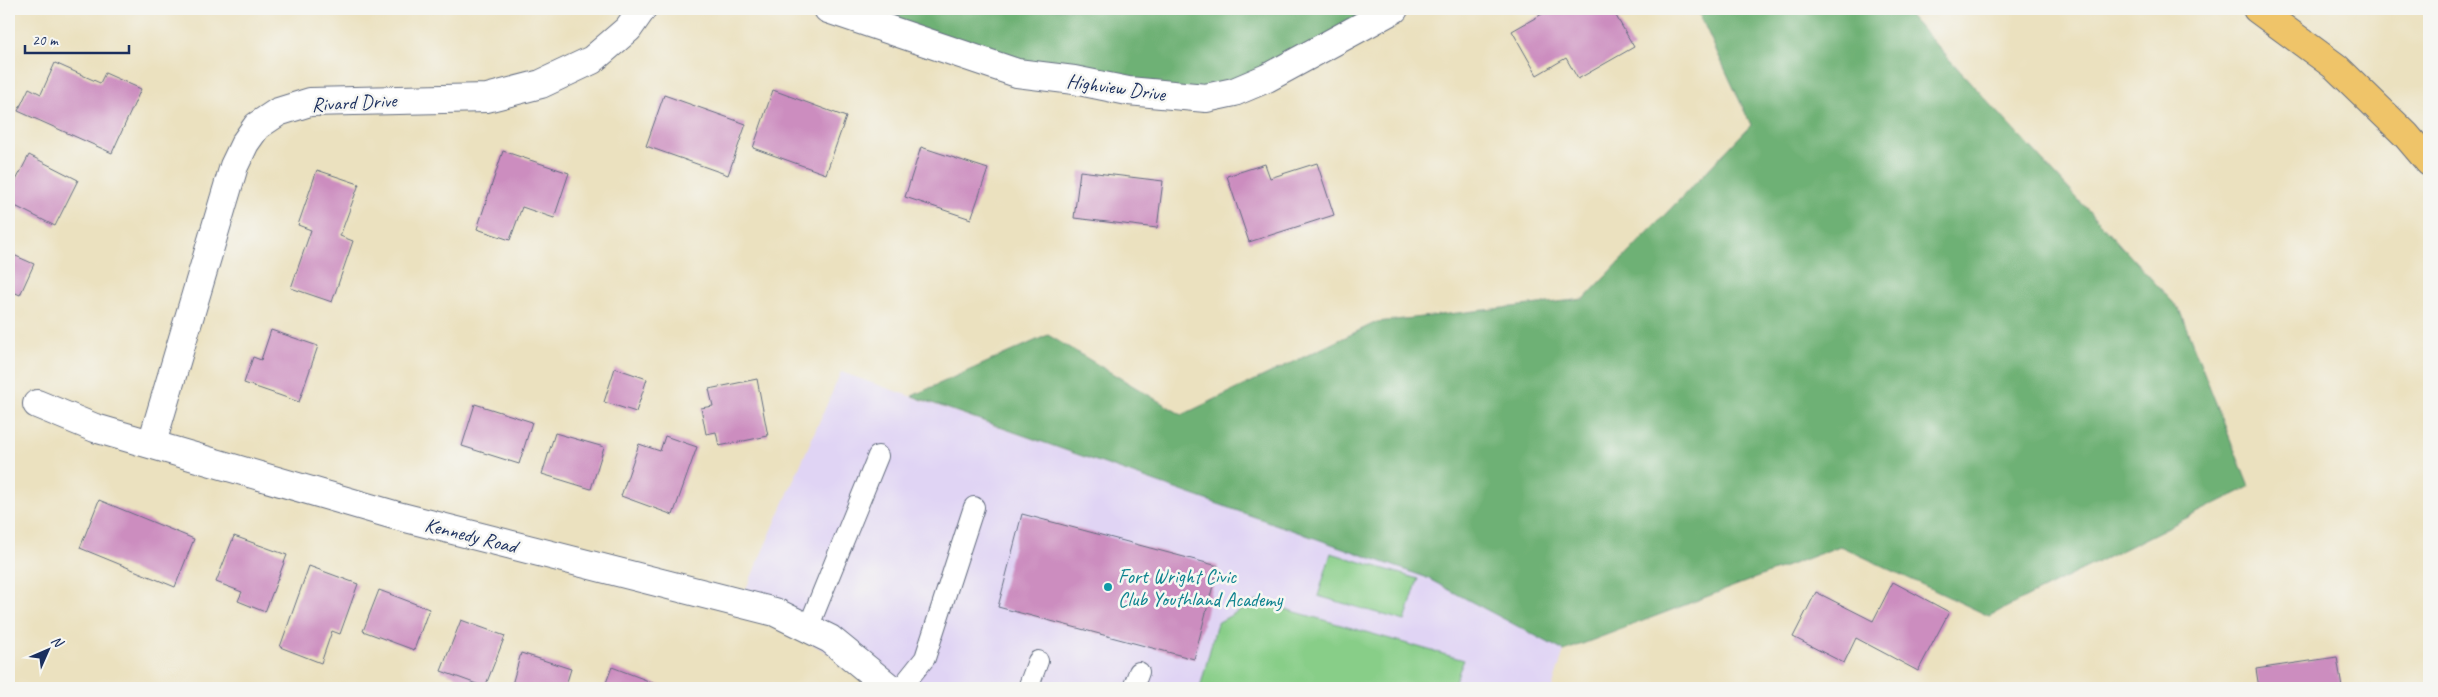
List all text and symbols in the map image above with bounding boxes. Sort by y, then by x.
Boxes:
scale bar [25,22,129,54]
text: 20 m [32,31,59,50]
street label: Highview Drive [1065,68,1168,107]
street label: Rivard Drive [311,88,399,117]
street label: Kennedy Road [422,512,522,560]
place label: Fort Wright Civic Club Youthland Academy [1118,564,1284,612]
marker: Fort Wright Civic Club Youthland Academy [1102,581,1114,593]
north arrow [22,624,72,674]
text: N [48,632,68,652]

